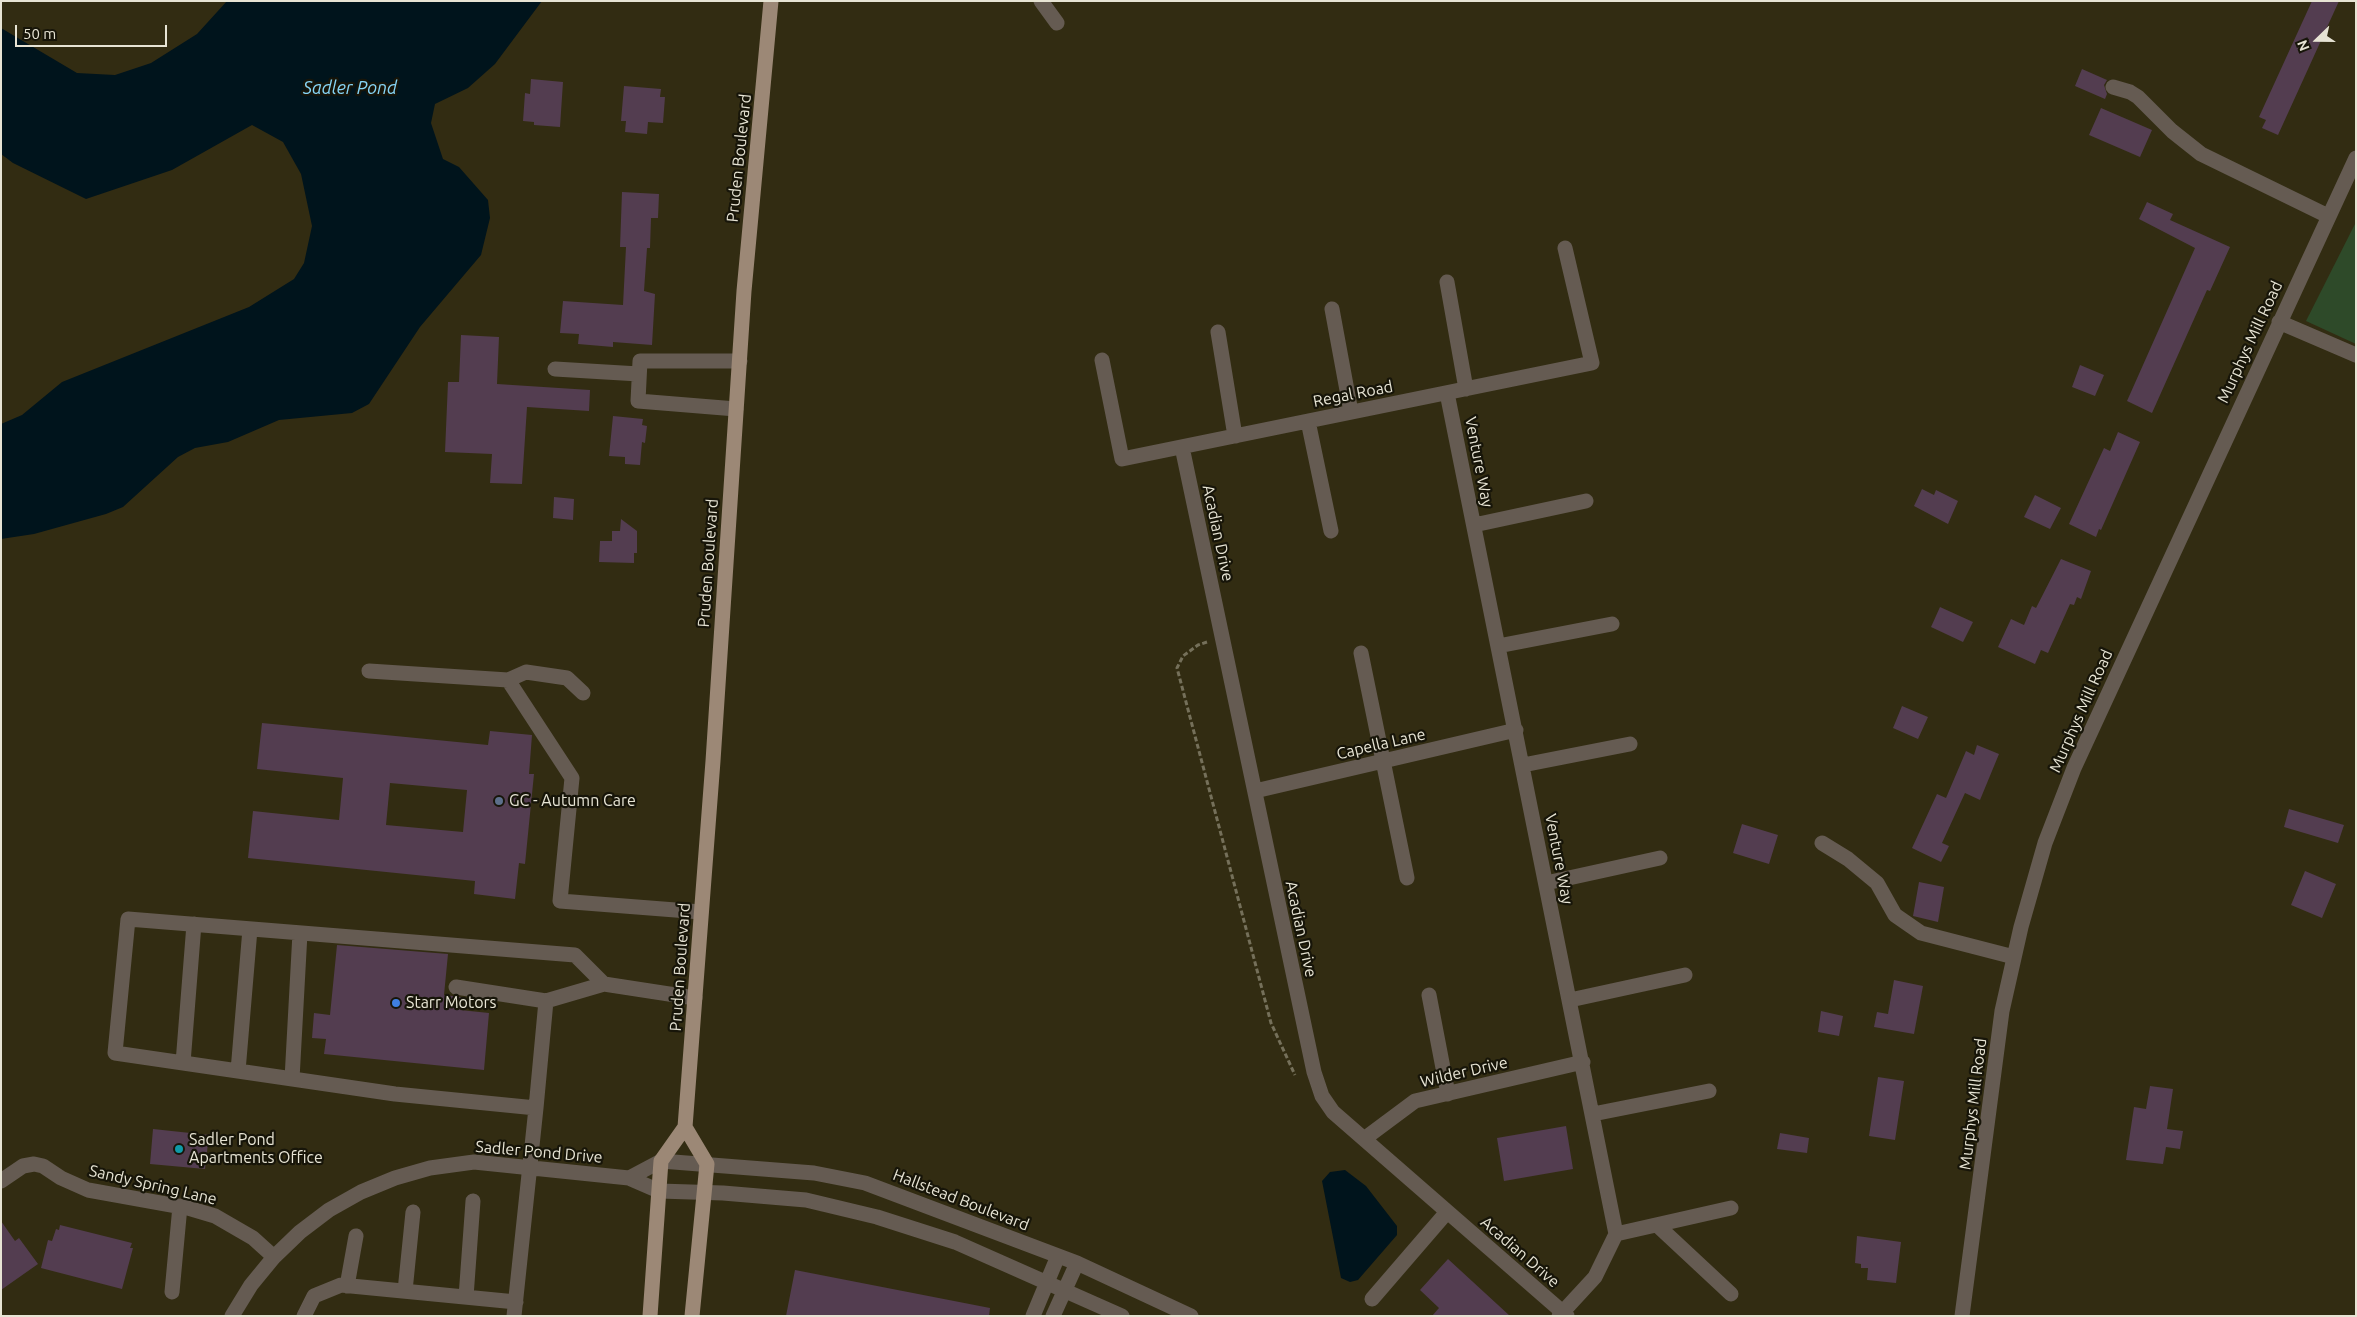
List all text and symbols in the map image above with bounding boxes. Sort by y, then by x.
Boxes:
scale bar [18,15,170,47]
north arrow [2292,15,2342,65]
text: 50 m [23,25,56,42]
text: N [2294,38,2312,53]
water label: Sadler Pond [303,77,397,99]
street label: Pruden Boulevard [723,93,755,223]
street label: Murphys Mill Road [2213,278,2287,406]
street label: Regal Road [1311,377,1395,411]
street label: Venture Way [1461,415,1497,509]
street label: Acadian Drive [1198,483,1238,583]
street label: Pruden Boulevard [694,498,722,628]
street label: Murphys Mill Road [2045,647,2117,775]
street label: Capella Lane [1335,724,1427,764]
place label: GC - Autumn Care [509,791,636,811]
marker: GC - Autumn Care [493,795,505,807]
street label: Venture Way [1541,812,1577,906]
street label: Acadian Drive [1281,879,1321,979]
street label: Pruden Boulevard [666,902,694,1032]
place label: Starr Motors [406,993,497,1013]
marker: Starr Motors [390,997,402,1009]
street label: Murphys Mill Road [1955,1037,1991,1171]
street label: Wilder Drive [1419,1053,1509,1091]
place label: Sadler Pond Apartments Office [189,1130,323,1168]
street label: Sadler Pond Drive [475,1137,603,1167]
marker: Sadler Pond Apartments Office [173,1143,185,1155]
street label: Sandy Spring Lane [87,1161,219,1209]
street label: Hallstead Boulevard [890,1165,1032,1235]
street label: Acadian Drive [1477,1213,1563,1291]

